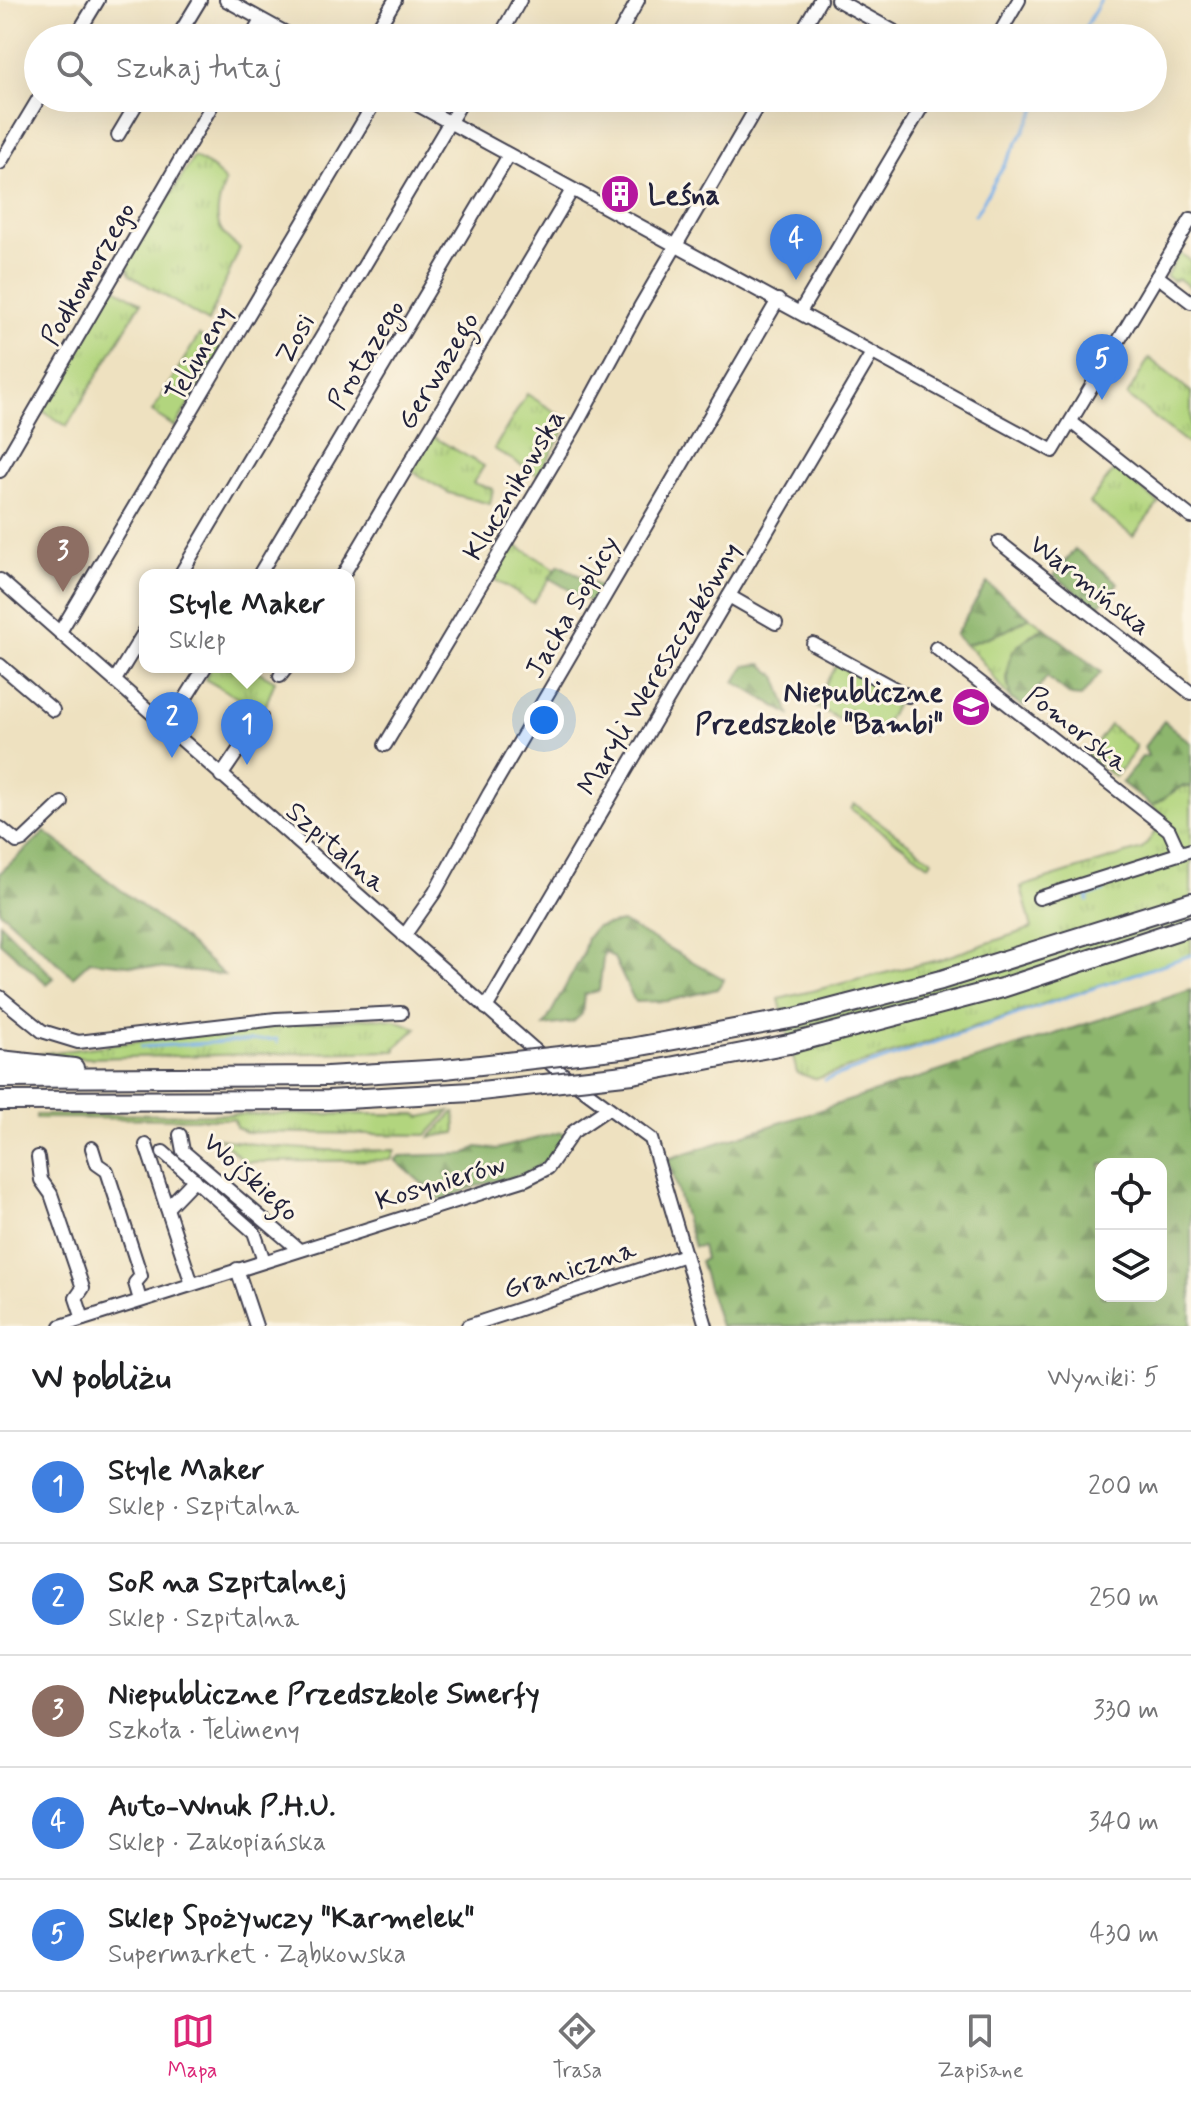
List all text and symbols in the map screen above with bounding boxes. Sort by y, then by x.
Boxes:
search box [24,24,1167,112]
icon: search [52,46,96,90]
text: Szukaj tutaj [116,49,282,88]
building icon: Leśna [599,173,641,215]
place label: Leśna [648,178,720,215]
street label: Podkomorzego [33,196,145,353]
pin: 4 [770,214,822,280]
street label: Protazego [320,293,416,418]
street label: Telimeny [158,299,243,409]
street label: Gerwazego [389,305,491,439]
street label: Zosi [267,307,325,371]
pin: 5 [1076,334,1128,400]
street label: Klucznikowska [455,403,575,568]
pin: 3 [37,526,89,592]
street label: Warmińska [1021,527,1158,645]
street label: Jacka Soplicy [517,529,629,685]
street label: Maryli Wereszczakówny [570,536,751,803]
popup [139,569,355,673]
text: Style Maker [169,585,325,624]
text: Sklep [169,624,226,658]
place label: Niepubliczne Przedszkole "Bambi" [695,675,943,744]
street label: Pomorska [1017,678,1136,782]
school or university icon: Niepubliczne Przedszkole "Bambi" [950,686,992,728]
pin: 2 [146,692,198,758]
pin: 1 [221,699,273,765]
your location [524,700,564,740]
street label: Szpitalna [277,794,394,902]
street label: Wojskiego [192,1125,307,1233]
street label: Kosynierów [371,1146,510,1221]
map controls [1095,1158,1167,1302]
button: locate [1095,1158,1167,1230]
button: layers [1095,1230,1167,1302]
street label: Graniczna [499,1231,641,1309]
text: W pobliżu [32,1356,171,1401]
text: Wyniki: 5 [1047,1361,1159,1395]
text: Style Maker [108,1451,264,1490]
text: 1 [52,1470,64,1504]
text: 200 m [1088,1470,1159,1504]
text: Sklep · Szpitalna [108,1490,299,1524]
text: SoR na Szpitalnej [108,1563,346,1602]
text: 2 [52,1582,64,1616]
text: 250 m [1089,1582,1159,1616]
text: Sklep · Szpitalna [108,1602,299,1636]
text: Niepubliczne Przedszkole Smerfy [108,1675,540,1714]
text: 3 [52,1694,64,1728]
text: 330 m [1093,1694,1159,1728]
text: Szkoła · Telimeny [108,1714,300,1748]
text: Auto-Wnuk P.H.U. [108,1787,335,1826]
text: 4 [50,1806,66,1840]
text: 340 m [1088,1806,1159,1840]
text: Sklep · Zakopiańska [108,1826,326,1860]
text: Sklep Spożywczy "Karmelek" [108,1899,474,1938]
text: 5 [50,1918,66,1952]
text: 430 m [1090,1918,1159,1952]
text: Supermarket · Ząbkowska [108,1938,406,1972]
tab: Mapa [167,2009,218,2085]
tab: Trasa [553,2009,602,2085]
tab: Zapisane [937,2009,1024,2085]

